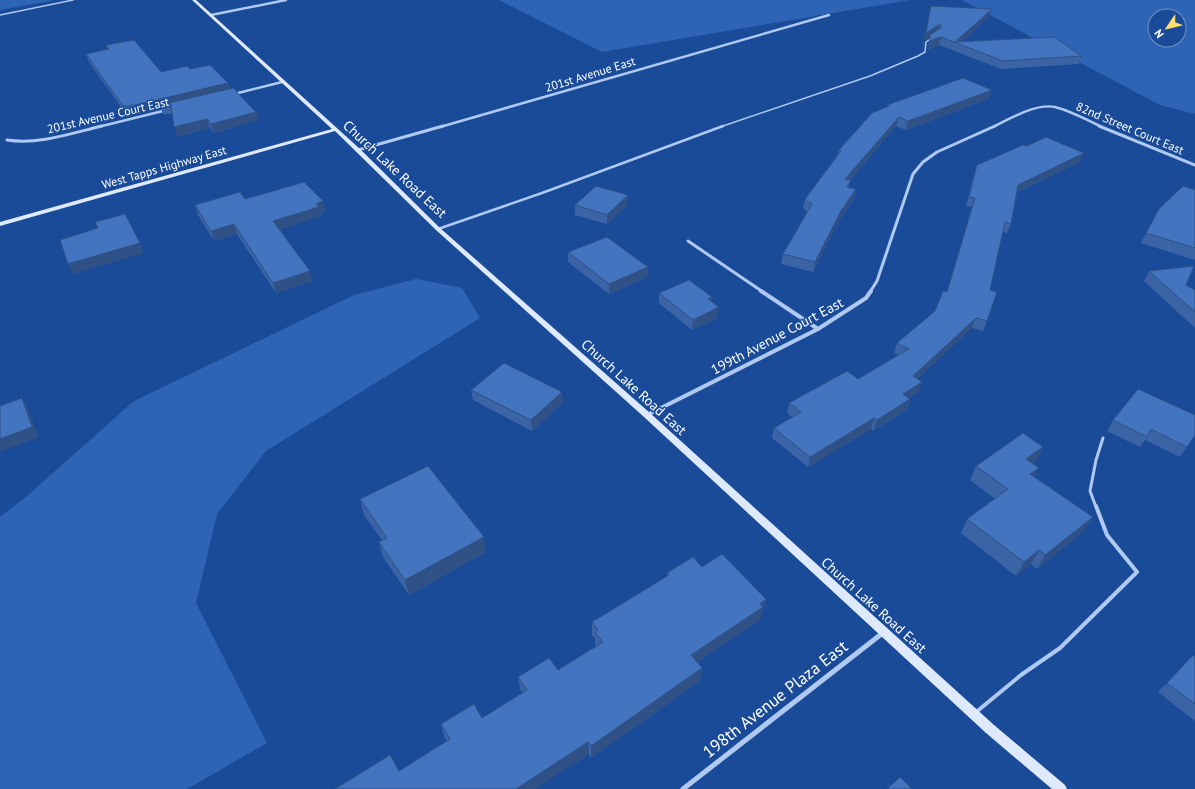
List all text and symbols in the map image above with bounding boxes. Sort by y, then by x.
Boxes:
north arrow [1147,8,1187,48]
text: N [1151,27,1167,41]
street label: 201st Avenue East [543,53,637,95]
street label: 201st Avenue Court East [46,94,170,136]
street label: 82nd Street Court East [1074,98,1186,158]
street label: Church Lake Road East [339,116,451,222]
street label: West Tapps Highway East [100,142,228,192]
street label: 199th Avenue Court East [708,293,846,379]
street label: Church Lake Road East [578,335,691,439]
street label: Church Lake Road East [818,553,931,657]
street label: 198th Avenue Plaza East [698,635,852,763]

